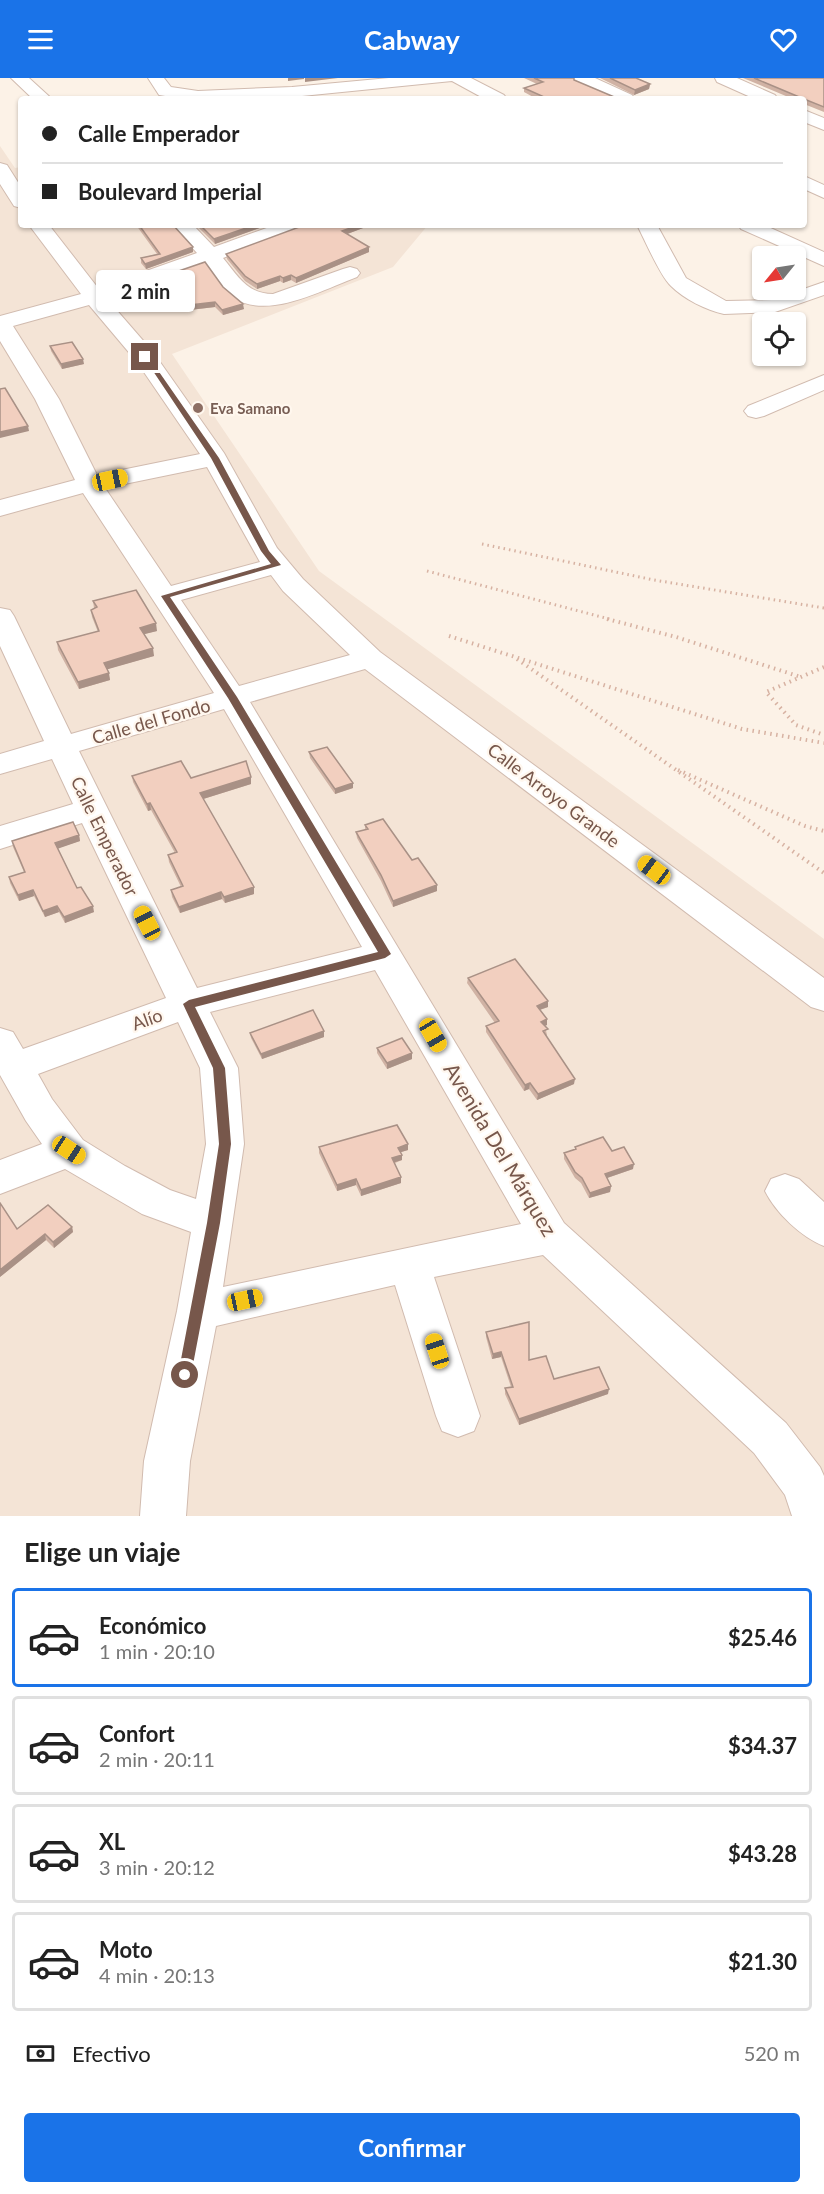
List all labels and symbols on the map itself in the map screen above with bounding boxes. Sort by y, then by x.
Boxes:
north arrow [752,246,806,300]
callout: 2 min [96,270,195,312]
route end [131,343,158,370]
place label: Eva Samano [210,399,291,417]
marker: Eva Samano [191,401,205,415]
car [91,467,129,493]
street label: Calle del Fondo [89,694,213,748]
street label: Calle Arroyo Grande [484,738,624,852]
street label: Calle Emperador [67,773,144,900]
car [634,852,674,888]
car [131,903,163,943]
street label: Alío [129,1003,165,1035]
car [416,1015,450,1055]
street label: Avenida Del Márquez [439,1058,563,1240]
car [49,1133,89,1167]
car [226,1287,264,1313]
car [423,1331,451,1371]
route start [171,1361,198,1388]

